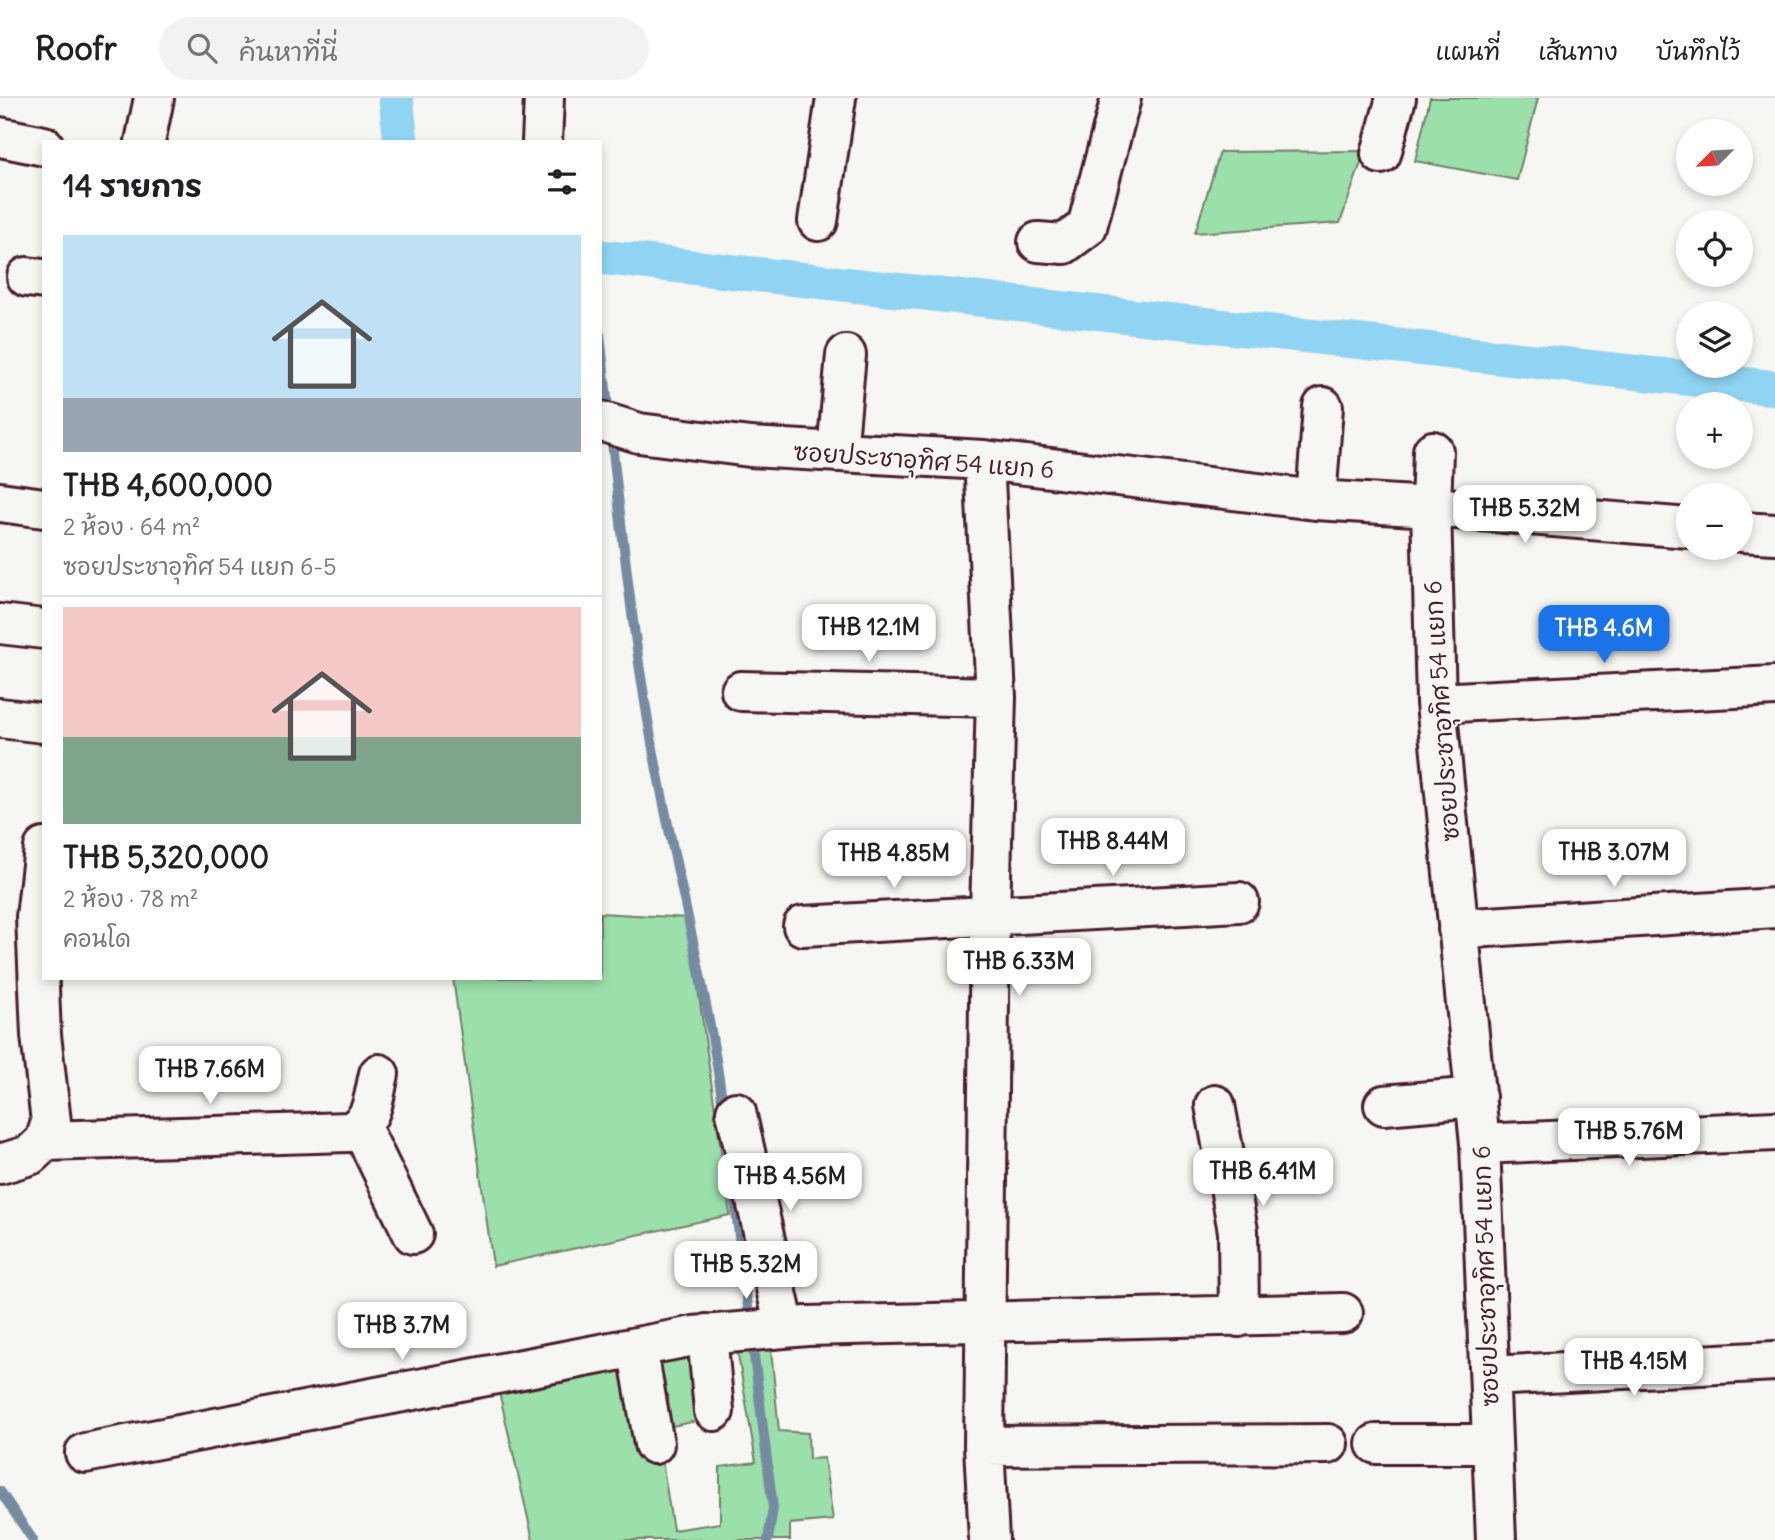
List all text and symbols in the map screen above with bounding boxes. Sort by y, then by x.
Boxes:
search box [159,17,649,80]
text: Roofr [35,27,117,69]
icon: search [183,29,221,67]
text: ค้นหาที่นี่ [239,35,338,68]
text: แผนที่ [1435,36,1500,66]
text: เส้นทาง [1538,36,1618,66]
text: บันทึกไว้ [1656,36,1740,66]
north arrow [1676,119,1754,196]
map controls [1676,119,1753,560]
icon: filters [543,163,581,201]
text: 14 รายการ [63,167,202,205]
button: locate [1676,210,1753,287]
icon: home [259,281,385,407]
button: layers [1676,301,1753,378]
button: + [1676,392,1753,469]
street label: ซอยประชาอุทิศ 54 แยก 6 [792,436,1055,488]
text: THB 4,600,000 [63,466,273,504]
button: − [1676,483,1753,560]
pin: THB 5.32M [1445,486,1605,545]
text: THB 5.32M [1469,493,1581,522]
text: 2 ห้อง · 64 m² [63,512,200,541]
text: ซอยประชาอุทิศ 54 แยก 6-5 [63,552,336,581]
street label: ซอยประชาอุทิศ 54 แยก 6 [1417,579,1469,842]
pin: THB 12.1M [789,604,949,664]
pin: THB 4.6M [1532,606,1676,665]
text: THB 12.1M [818,612,920,641]
text: THB 4.6M [1554,613,1654,642]
icon: home [259,653,385,779]
pin: THB 8.44M [1033,818,1193,878]
text: THB 8.44M [1057,826,1169,855]
pin: THB 4.85M [814,830,974,890]
pin: THB 3.07M [1534,830,1694,889]
text: THB 3.07M [1558,837,1670,866]
text: THB 5,320,000 [63,838,269,876]
text: THB 4.85M [838,838,950,867]
text: 2 ห้อง · 78 m² [63,884,198,913]
text: คอนโด [63,924,131,953]
pin: THB 6.33M [939,939,1099,998]
text: THB 6.33M [963,946,1075,975]
pin: THB 7.66M [130,1046,290,1106]
text: THB 7.66M [155,1054,265,1083]
pin: THB 5.76M [1549,1108,1709,1168]
text: THB 5.76M [1574,1116,1684,1145]
street label: ซอยประชาอุทิศ 54 แยก 6 [1465,1145,1509,1407]
pin: THB 6.41M [1183,1148,1343,1208]
pin: THB 4.56M [710,1154,870,1213]
text: THB 6.41M [1209,1156,1317,1185]
text: THB 4.56M [734,1161,846,1190]
pin: THB 5.32M [666,1242,826,1301]
text: THB 5.32M [690,1249,802,1278]
pin: THB 3.7M [330,1302,474,1362]
text: THB 3.7M [354,1310,450,1339]
pin: THB 4.15M [1554,1338,1714,1398]
text: THB 4.15M [1580,1346,1688,1375]

